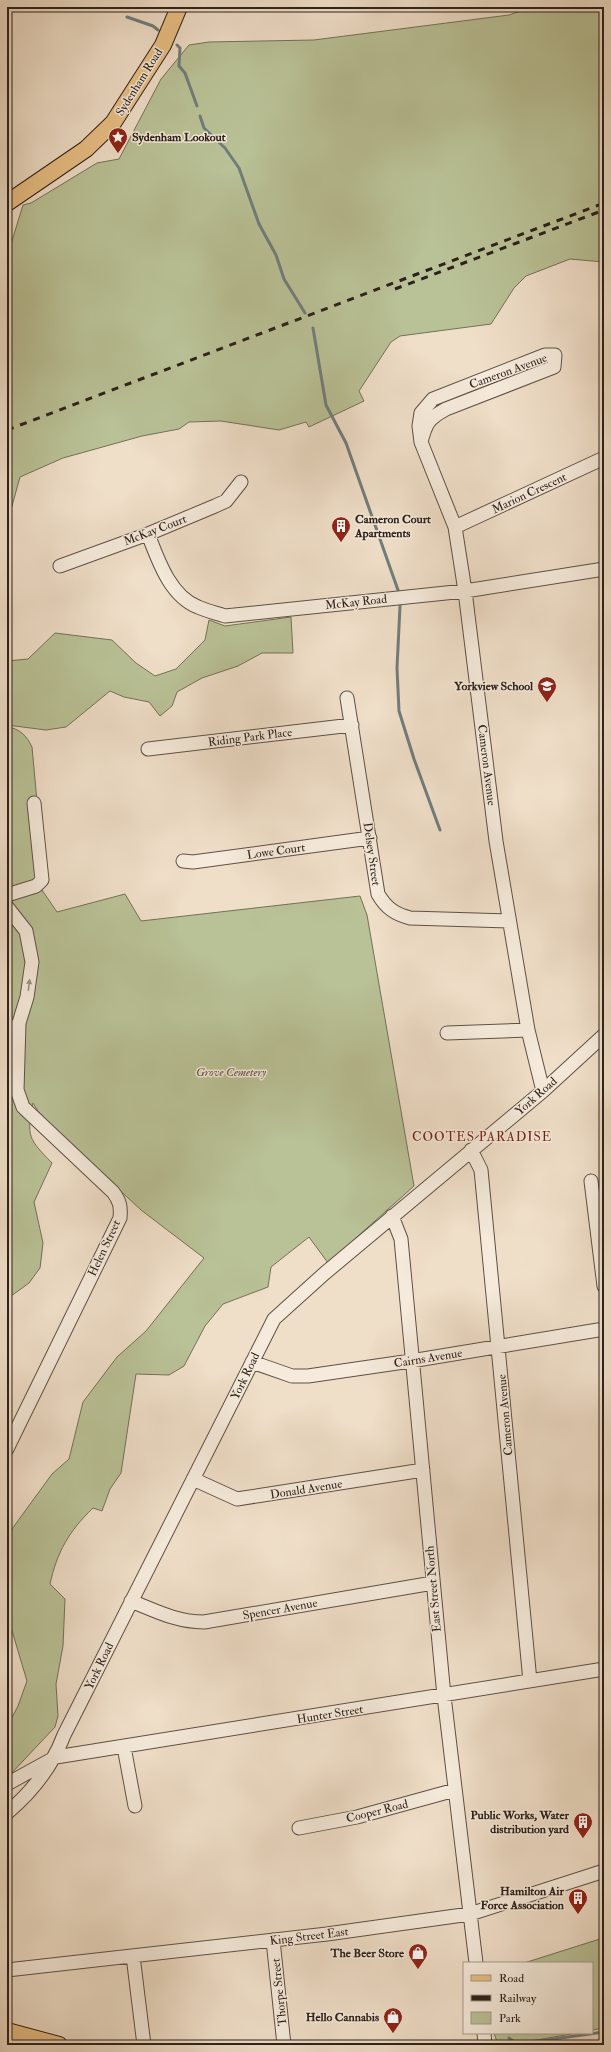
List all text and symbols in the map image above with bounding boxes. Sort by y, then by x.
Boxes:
street label: Sydenham Road [113,46,166,119]
place icon: Sydenham Lookout [107,126,129,154]
place label: Sydenham Lookout [132,130,226,145]
street label: Cameron Avenue [467,350,549,392]
street label: Marion Crescent [489,470,569,517]
street label: McKay Court [122,512,189,549]
place label: Cameron Court Apartments [354,512,431,541]
building icon: Cameron Court Apartments [330,515,352,543]
street label: McKay Road [324,592,388,613]
school or university icon: Yorkview School [536,675,558,703]
place label: Yorkview School [453,679,534,694]
street label: Cameron Avenue [474,724,499,806]
street label: Riding Park Place [207,725,293,750]
street label: Delsey Street [360,821,383,887]
street label: Lowe Court [246,840,306,863]
one-way arrow [25,979,32,991]
park label: Grove Cemetery [196,1065,267,1080]
street label: York Road [512,1074,560,1119]
district label: COOTES PARADISE [412,1129,552,1145]
street label: Helen Street [85,1218,124,1279]
street label: Cairns Avenue [393,1346,463,1371]
street label: York Road [228,1350,263,1402]
street label: Cameron Avenue [494,1374,517,1456]
street label: Donald Avenue [269,1476,343,1503]
street label: East Street North [422,1545,445,1633]
street label: Spencer Avenue [242,1596,319,1623]
street label: York Road [82,1640,117,1692]
street label: Hunter Street [296,1702,364,1727]
street label: Cooper Road [344,1797,410,1826]
place label: Public Works, Water distribution yard [470,1808,570,1837]
building icon: Public Works, Water distribution yard [572,1811,594,1839]
place label: Hamilton Air Force Association [481,1884,565,1913]
building icon: Hamilton Air Force Association [567,1887,589,1915]
street label: King Street East [269,1924,349,1949]
shop icon: The Beer Store [407,1942,429,1970]
place label: The Beer Store [330,1946,405,1961]
street label: Thorpe Street [268,1957,291,2027]
legend [463,1962,593,2034]
text: Road [499,1971,524,1986]
text: Railway [499,1991,537,2006]
shop icon: Hello Cannabis [382,2006,404,2034]
place label: Hello Cannabis [306,2010,379,2025]
text: Park [499,2011,521,2026]

